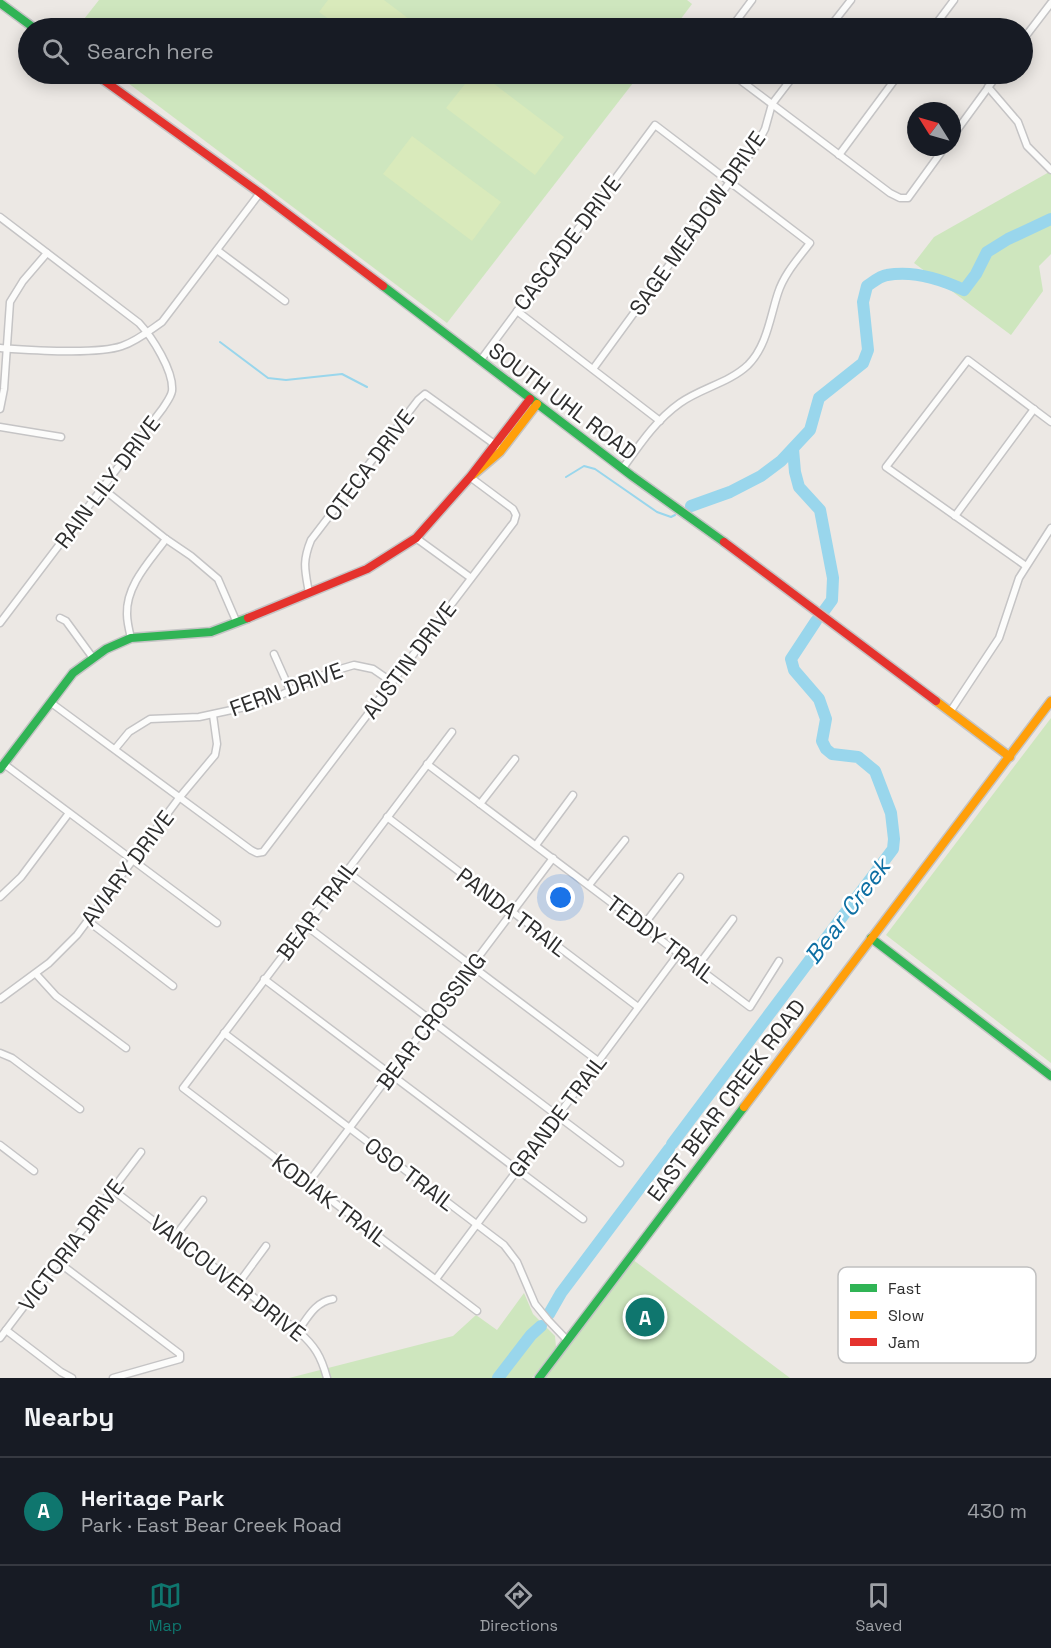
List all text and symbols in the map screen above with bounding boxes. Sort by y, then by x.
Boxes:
search box [18,18,1033,84]
icon: search [39,35,72,68]
text: Search here [87,37,214,65]
north arrow [907,102,961,156]
street label: SAGE MEADOW DRIVE [623,125,771,321]
street label: CASCADE DRIVE [507,170,627,316]
street label: SOUTH UHL ROAD [483,336,643,466]
street label: OTECA DRIVE [318,404,420,526]
street label: RAIN LILY DRIVE [48,410,166,554]
street label: AUSTIN DRIVE [356,596,462,724]
street label: FERN DRIVE [226,656,346,722]
street label: AVIARY DRIVE [74,805,180,931]
water label: Bear Creek [797,850,899,970]
street label: BEAR TRAIL [270,855,364,965]
street label: PANDA TRAIL [451,861,573,963]
your location [546,883,575,912]
street label: TEDDY TRAIL [601,889,721,989]
street label: BEAR CROSSING [370,947,492,1095]
street label: EAST BEAR CREEK ROAD [641,993,811,1207]
street label: GRANDE TRAIL [502,1049,612,1183]
street label: OSO TRAIL [359,1131,461,1217]
street label: KODIAK TRAIL [267,1148,393,1252]
street label: VICTORIA DRIVE [12,1173,130,1317]
street label: VANCOUVER DRIVE [145,1209,311,1347]
legend [838,1267,1036,1363]
text: Fast [888,1278,921,1299]
pin: A [626,1294,664,1340]
text: Slow [888,1305,924,1326]
text: Jam [888,1332,920,1353]
text: Nearby [24,1400,114,1434]
text: Heritage Park [81,1484,224,1512]
text: A [37,1498,50,1524]
text: 430 m [967,1498,1027,1524]
text: Park · East Bear Creek Road [81,1512,342,1538]
tab: Map [149,1579,182,1636]
tab: Directions [480,1579,558,1636]
tab: Saved [856,1579,902,1636]

